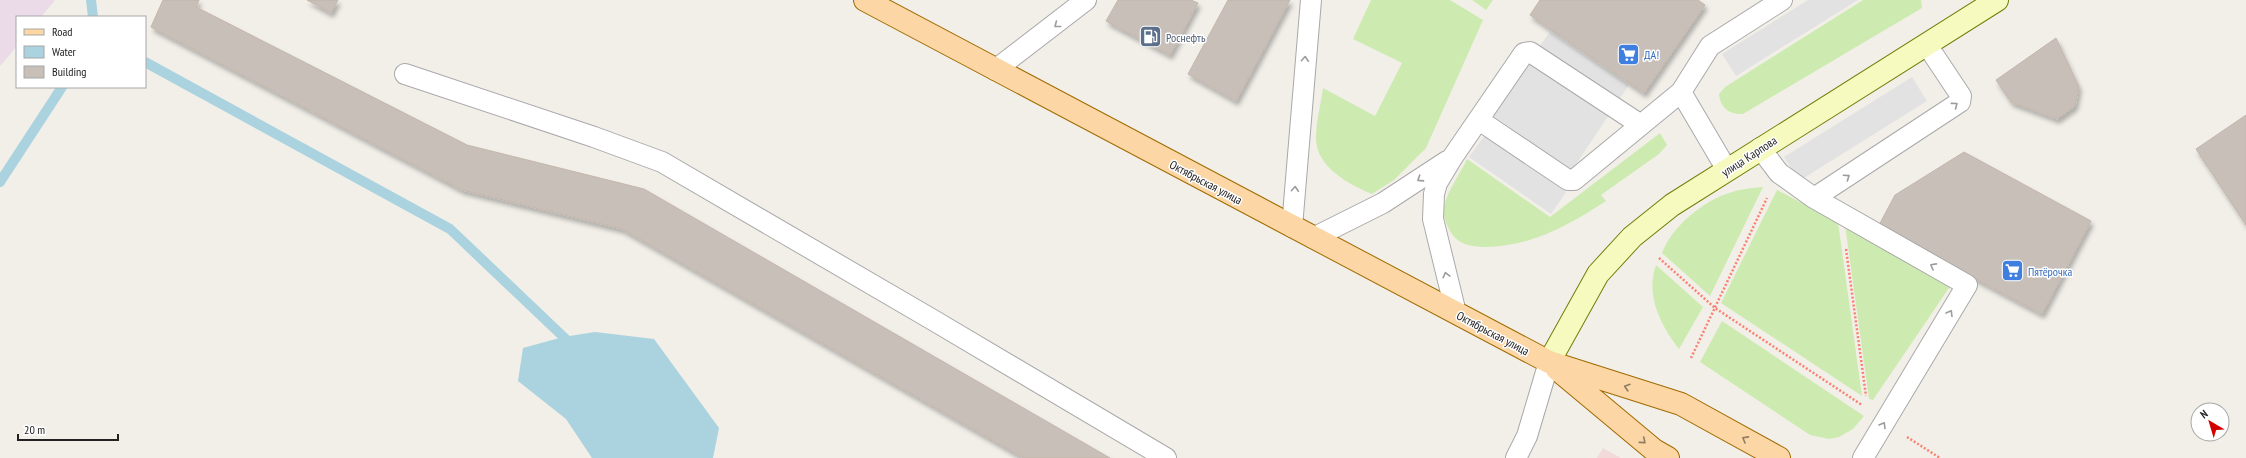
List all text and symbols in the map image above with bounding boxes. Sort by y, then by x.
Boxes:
legend [16,16,146,88]
one-way arrow [1054,20,1061,27]
text: Road [52,24,72,39]
fuel station icon: Роснефть [1137,24,1163,50]
place label: Роснефть [1166,30,1206,45]
supermarket icon: ДА! [1616,41,1642,67]
text: Water [52,44,77,59]
place label: ДА! [1644,47,1659,62]
one-way arrow [1301,56,1310,62]
text: Building [52,64,87,79]
one-way arrow [1951,103,1958,110]
street label: улица Карпова [1718,132,1780,179]
street label: Октябрьская улица [1167,157,1245,207]
one-way arrow [1417,174,1424,181]
one-way arrow [1843,174,1850,182]
one-way arrow [1291,186,1300,192]
supermarket icon: Пятёрочка [1999,258,2025,284]
one-way arrow [1930,263,1937,270]
place label: Пятёрочка [2028,264,2072,279]
one-way arrow [1443,272,1451,278]
street label: Октябрьская улица [1454,308,1532,358]
one-way arrow [1945,310,1953,317]
one-way arrow [1624,383,1631,391]
north arrow [2190,402,2230,442]
text: N [2197,407,2211,421]
scale bar [18,416,118,442]
text: 20 m [24,422,45,437]
one-way arrow [1878,422,1885,429]
one-way arrow [1638,436,1646,443]
one-way arrow [1742,436,1749,444]

